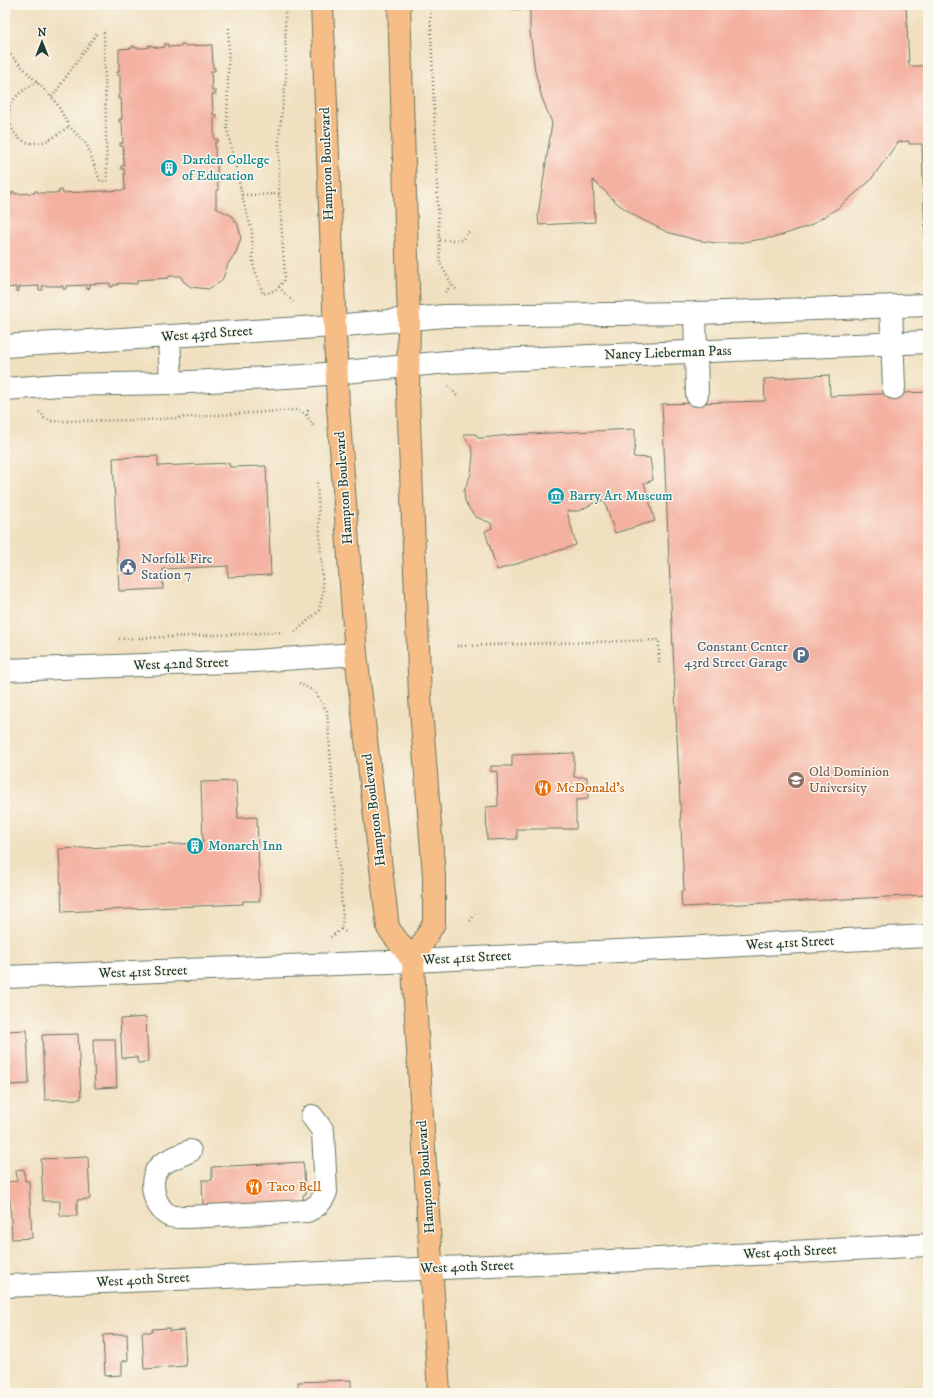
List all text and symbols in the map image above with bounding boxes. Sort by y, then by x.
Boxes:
north arrow [22,22,62,62]
text: N [37,26,47,40]
street label: Hampton Boulevard [316,107,338,221]
place label: Darden College of Education [182,151,270,185]
building icon: Darden College of Education [159,158,179,178]
street label: West 43rd Street [160,322,254,346]
street label: Nancy Lieberman Pass [604,342,732,364]
street label: Hampton Boulevard [331,431,357,545]
museum icon: Barry Art Museum [546,486,566,506]
place label: Barry Art Museum [569,487,673,505]
place label: Norfolk Fire Station 7 [141,550,213,584]
public building icon: Norfolk Fire Station 7 [118,557,138,577]
place label: Constant Center 43rd Street Garage [684,638,789,672]
parking icon: Constant Center 43rd Street Garage [791,645,811,665]
street label: West 42nd Street [132,653,230,675]
street label: Hampton Boulevard [358,753,390,867]
place label: Old Dominion University [809,763,890,797]
school or university icon: Old Dominion University [786,770,806,790]
restaurant icon: McDonald's [533,778,553,798]
place label: McDonald's [556,779,625,797]
building icon: Monarch Inn [185,836,205,856]
place label: Monarch Inn [208,837,283,855]
street label: West 41st Street [744,932,835,954]
street label: West 41st Street [421,947,512,969]
street label: West 41st Street [97,961,188,983]
street label: Hampton Boulevard [413,1120,439,1234]
restaurant icon: Taco Bell [244,1177,264,1197]
place label: Taco Bell [267,1178,322,1196]
street label: West 40th Street [742,1241,838,1263]
street label: West 40th Street [419,1256,515,1278]
street label: West 40th Street [95,1269,191,1291]

